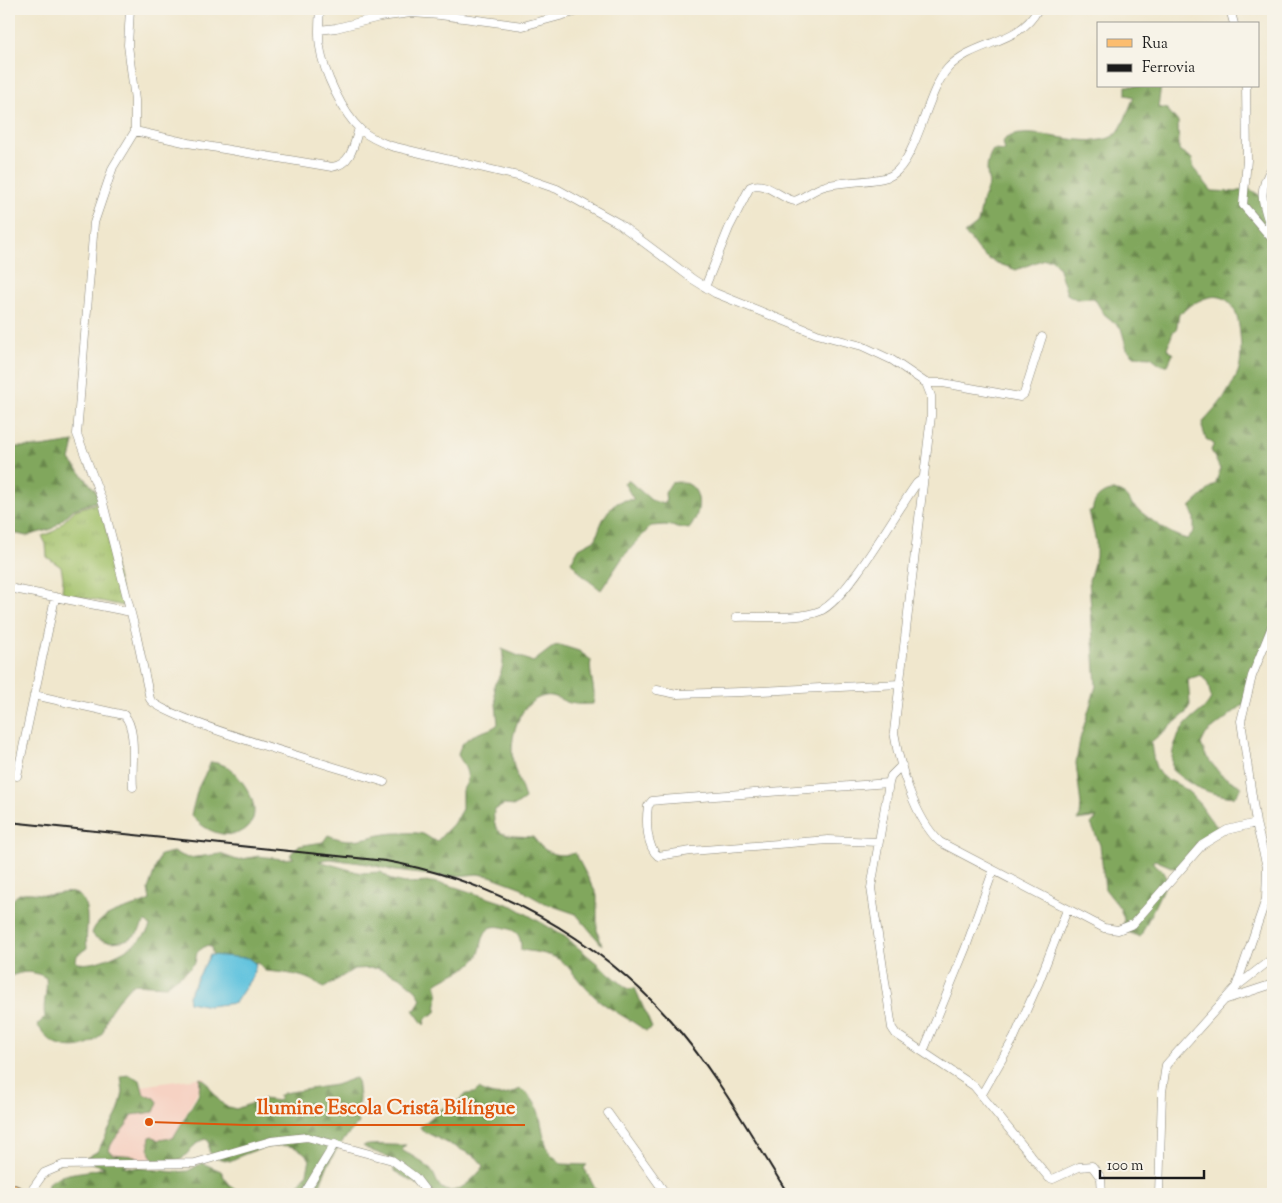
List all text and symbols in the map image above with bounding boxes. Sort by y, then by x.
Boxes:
legend [1097,22,1260,88]
text: Rua [1142,34,1168,55]
text: Ferrovia [1142,58,1195,79]
callout: Ilumine Escola Cristã Bilíngue [246,1090,525,1125]
text: Ilumine Escola Cristã Bilíngue [257,1095,515,1124]
scale bar [1100,1148,1203,1180]
text: 100 m [1107,1156,1144,1177]

